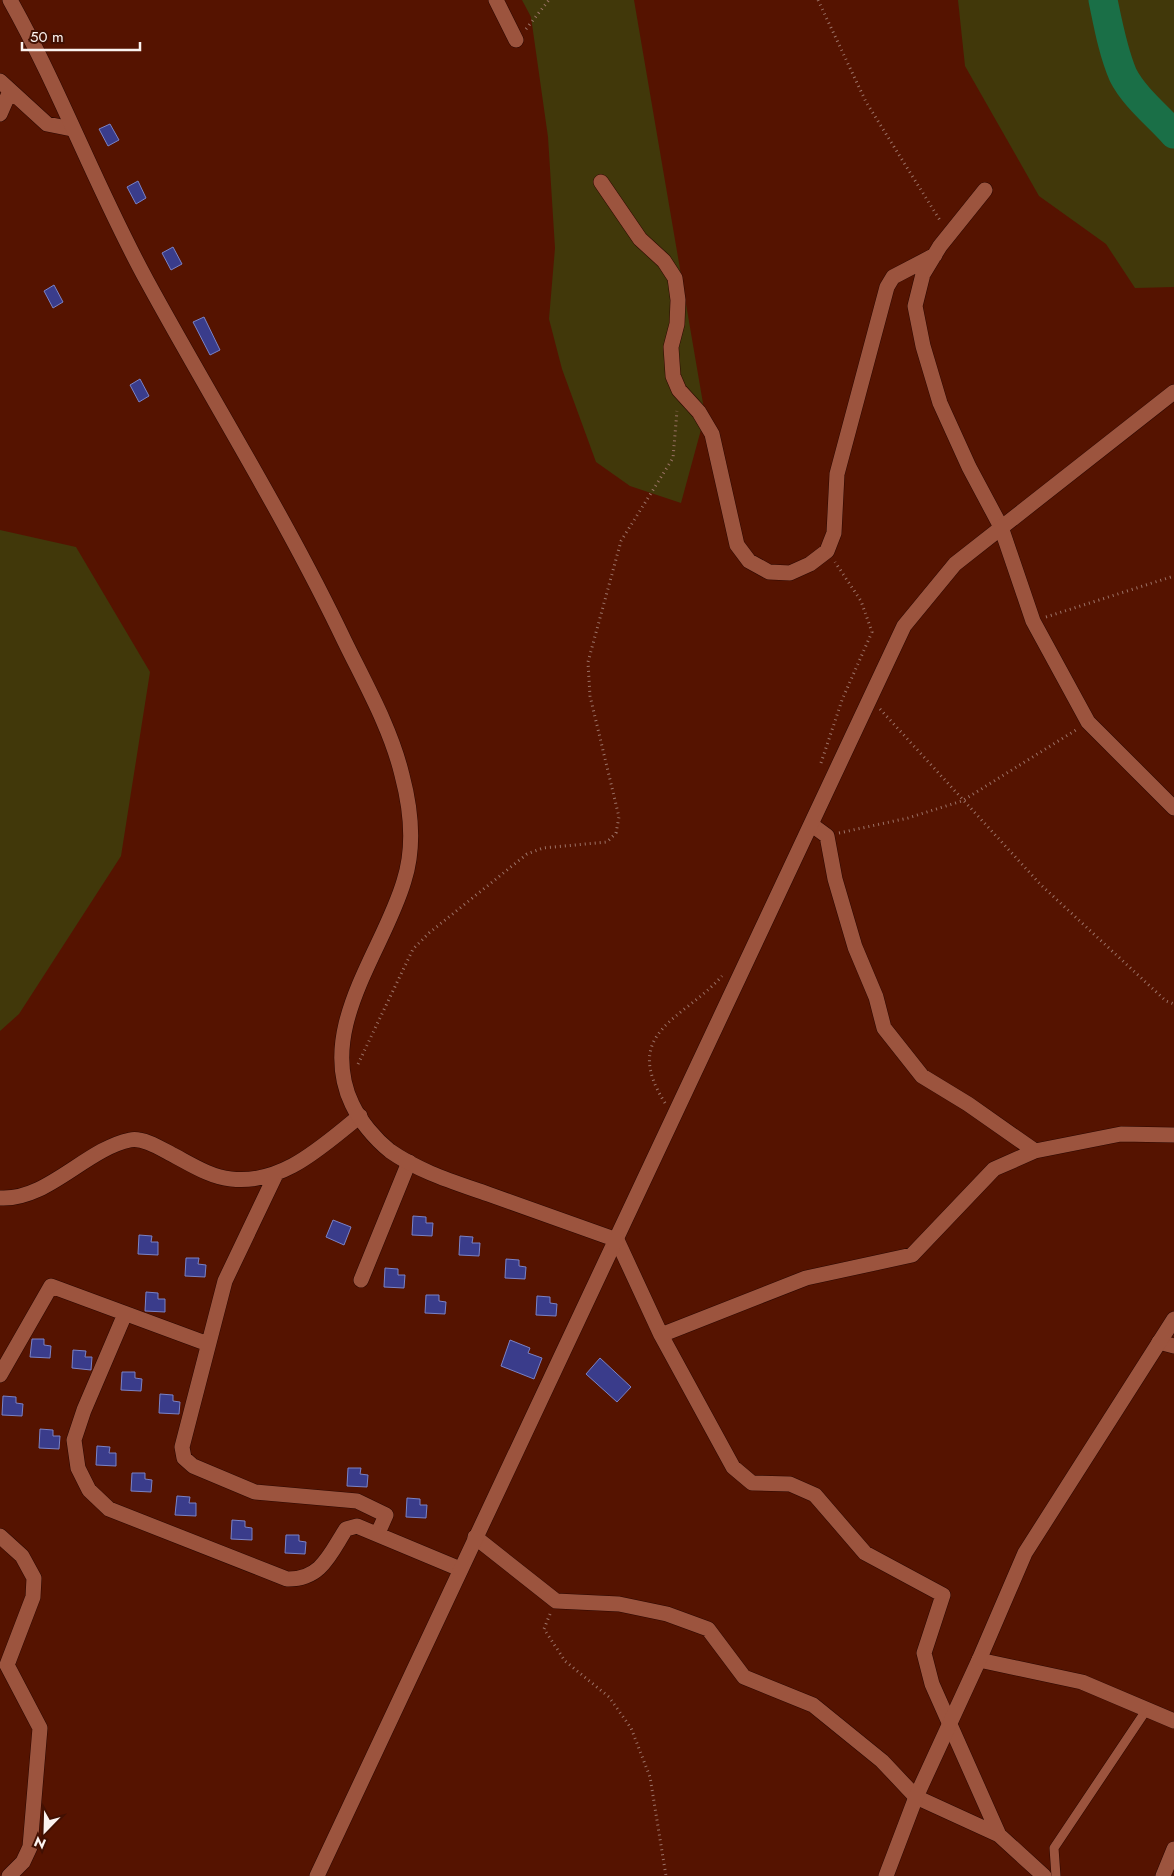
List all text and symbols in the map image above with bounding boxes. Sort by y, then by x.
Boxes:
scale bar [22,20,140,52]
text: 50 m [30,26,64,48]
north arrow [20,1806,70,1856]
text: N [31,1832,49,1854]

